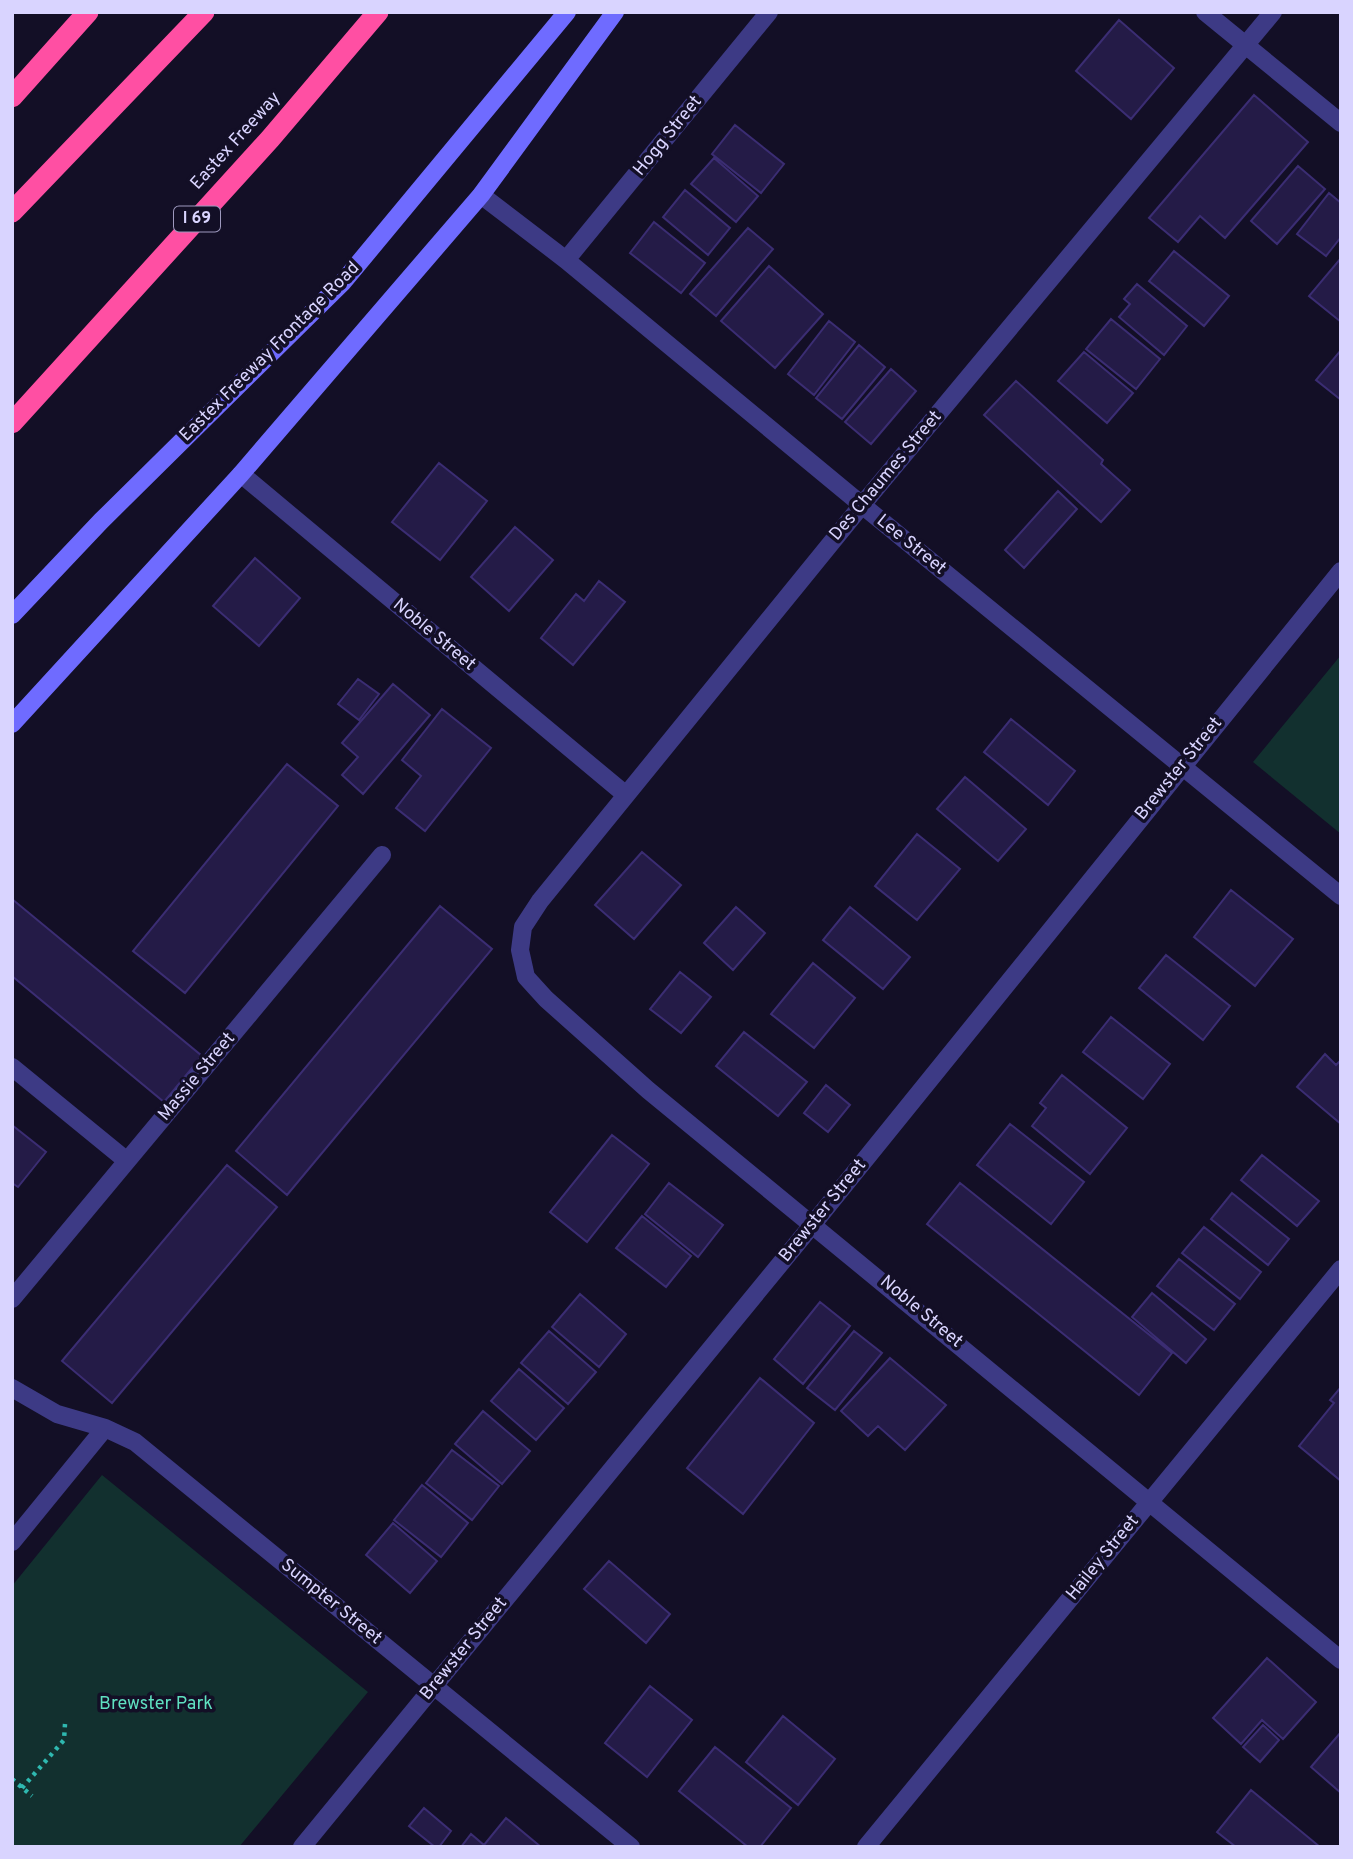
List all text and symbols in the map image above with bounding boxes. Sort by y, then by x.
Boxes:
street label: Eastex Freeway [186,87,286,195]
street label: Hogg Street [629,91,707,181]
road number: I 69 [174,206,220,232]
street label: Eastex Freeway Frontage Road [175,257,365,447]
street label: Des Chaumes Street [825,406,947,546]
street label: Lee Street [871,510,951,580]
street label: Noble Street [388,594,480,676]
street label: Brewster Street [1130,713,1228,825]
street label: Massie Street [153,1028,241,1126]
street label: Brewster Street [774,1155,872,1267]
street label: Noble Street [875,1271,967,1353]
street label: Hailey Street [1062,1511,1144,1605]
street label: Sumpter Street [276,1554,386,1650]
street label: Brewster Street [415,1593,513,1705]
park label: Brewster Park [99,1693,213,1716]

